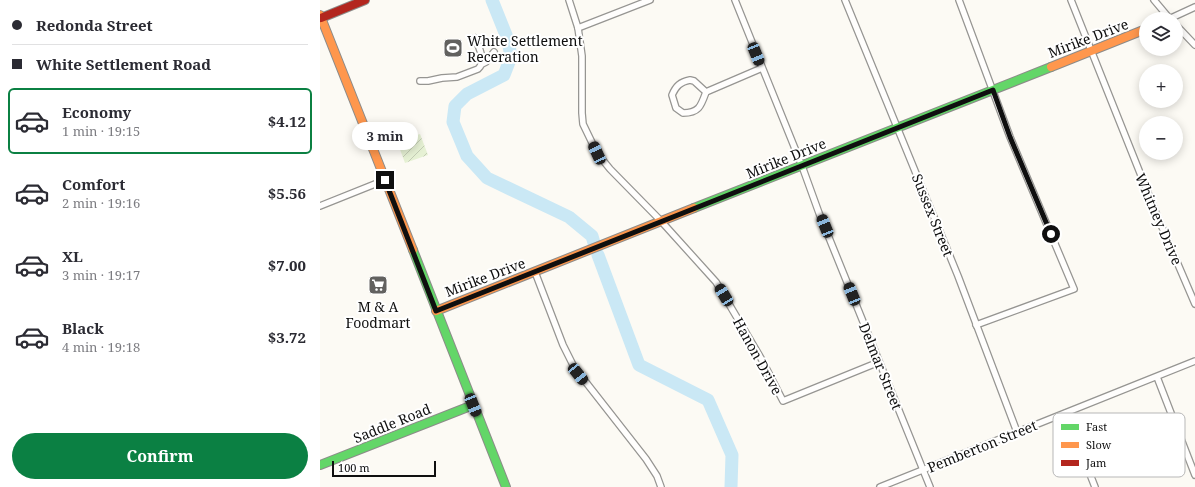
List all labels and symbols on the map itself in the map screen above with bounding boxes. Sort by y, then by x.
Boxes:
street label: Mirike Drive [1045,14,1131,62]
place label: White Settlement Receration [467,31,583,66]
sports icon: White Settlement Receration [442,37,464,59]
car [746,41,766,67]
callout: 3 min [352,122,418,150]
street label: Mirike Drive [743,133,829,183]
car [586,140,608,166]
street label: Whitney Drive [1131,170,1187,268]
route end [376,171,394,189]
street label: Sussex Street [908,171,958,259]
car [815,213,835,239]
route start [1042,225,1060,243]
street label: Mirike Drive [442,253,528,301]
supermarket icon: M & A Foodmart [367,274,389,296]
car [842,281,862,307]
car [713,282,735,308]
place label: M & A Foodmart [345,297,411,332]
street label: Hanon Drive [729,314,787,398]
street label: Delmar Street [855,320,907,412]
car [566,361,590,387]
car [463,392,483,418]
street label: Saddle Road [350,399,434,447]
legend [1053,413,1185,477]
street label: Pemberton Street [924,415,1040,477]
text: Fast [1086,419,1107,434]
text: Slow [1086,437,1112,452]
text: Jam [1085,455,1107,470]
scale bar [332,459,436,478]

